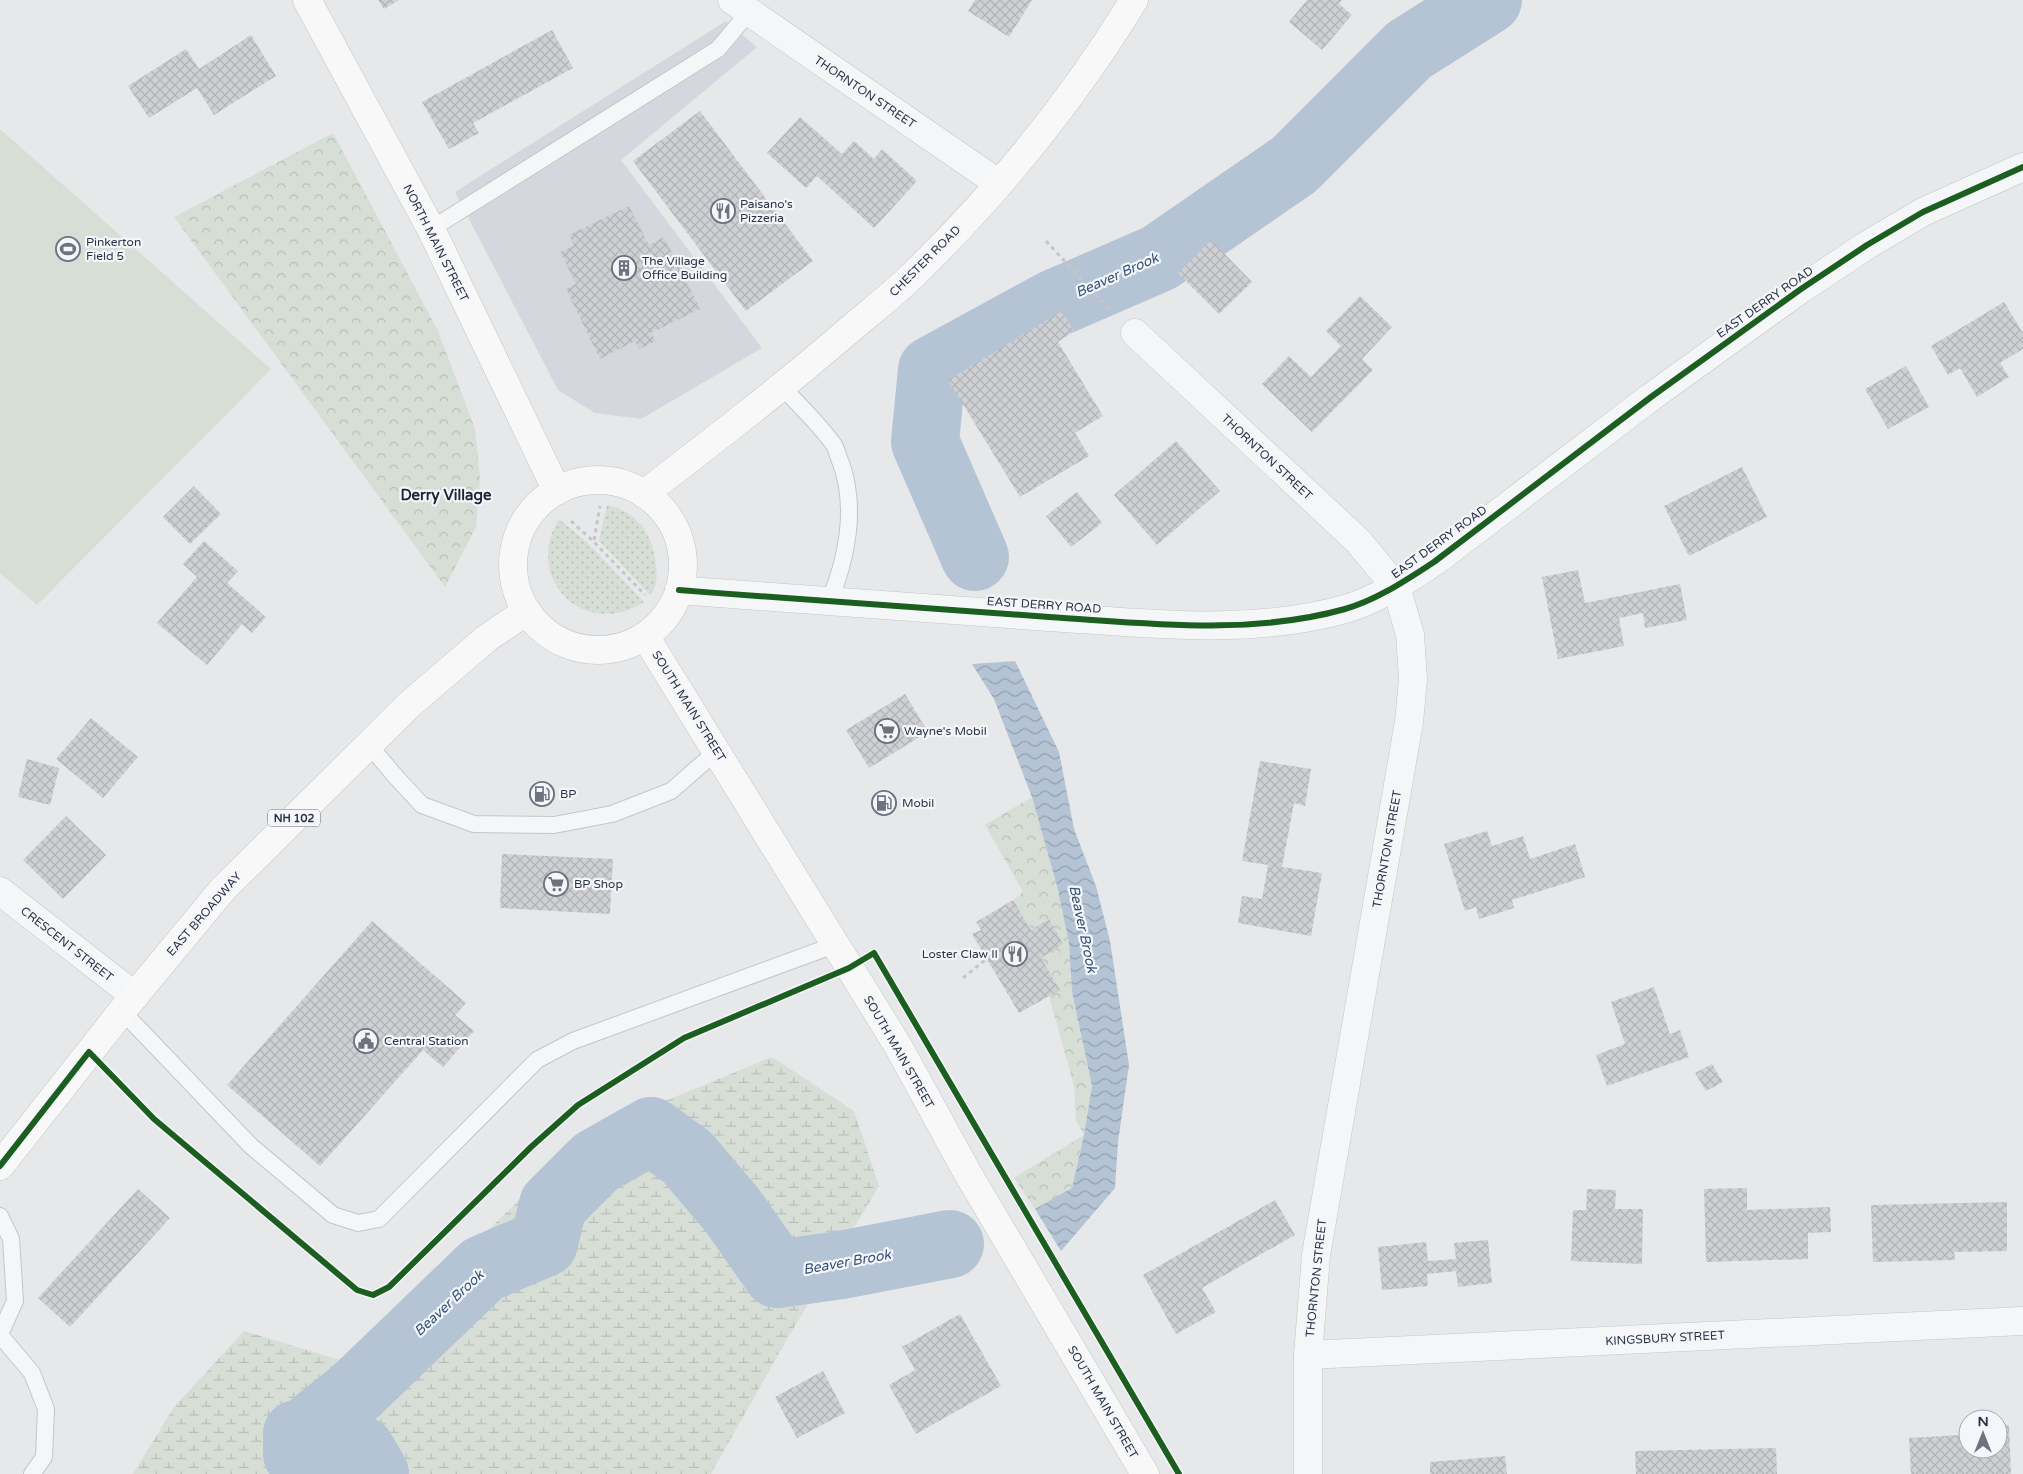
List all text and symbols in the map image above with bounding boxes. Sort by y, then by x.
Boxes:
street label: THORNTON STREET [812,53,919,132]
street label: NORTH MAIN STREET [400,182,472,305]
place label: Paisano's Pizzeria [740,197,793,225]
restaurant icon: Paisano's Pizzeria [710,198,736,224]
street label: CHESTER ROAD [887,223,963,299]
place label: Pinkerton Field 5 [86,235,141,263]
sports icon: Pinkerton Field 5 [55,236,81,262]
water label: Beaver Brook [1073,249,1162,301]
place label: The Village Office Building [642,254,727,282]
building icon: The Village Office Building [611,255,637,281]
street label: EAST DERRY ROAD [1714,263,1816,341]
street label: THORNTON STREET [1219,411,1316,503]
district label: Derry Village [401,486,492,505]
street label: EAST DERRY ROAD [1389,503,1489,581]
street label: EAST DERRY ROAD [986,594,1102,616]
street label: SOUTH MAIN STREET [649,648,729,765]
supermarket icon: Wayne's Mobil [874,718,900,744]
place label: Wayne's Mobil [904,724,987,738]
fuel station icon: BP [529,781,555,807]
place label: BP [560,787,576,801]
street label: THORNTON STREET [1370,788,1404,909]
fuel station icon: Mobil [871,790,897,816]
place label: Mobil [902,796,934,810]
road number: NH 102 [268,810,320,826]
street label: EAST BROADWAY [164,869,244,959]
supermarket icon: BP Shop [543,871,569,897]
place label: BP Shop [574,877,623,891]
water label: Beaver Brook [1065,884,1101,976]
street label: CRESCENT STREET [18,904,117,985]
restaurant icon: Loster Claw II [1002,941,1028,967]
place label: Loster Claw II [922,947,998,961]
street label: SOUTH MAIN STREET [861,993,937,1111]
public building icon: Central Station [353,1028,379,1054]
place label: Central Station [384,1034,469,1048]
street label: THORNTON STREET [1303,1217,1329,1338]
water label: Beaver Brook [802,1246,894,1278]
water label: Beaver Brook [411,1266,488,1340]
street label: KINGSBURY STREET [1605,1328,1726,1348]
street label: SOUTH MAIN STREET [1065,1343,1141,1461]
north arrow [1958,1409,2008,1459]
text: N [1977,1413,1989,1430]

